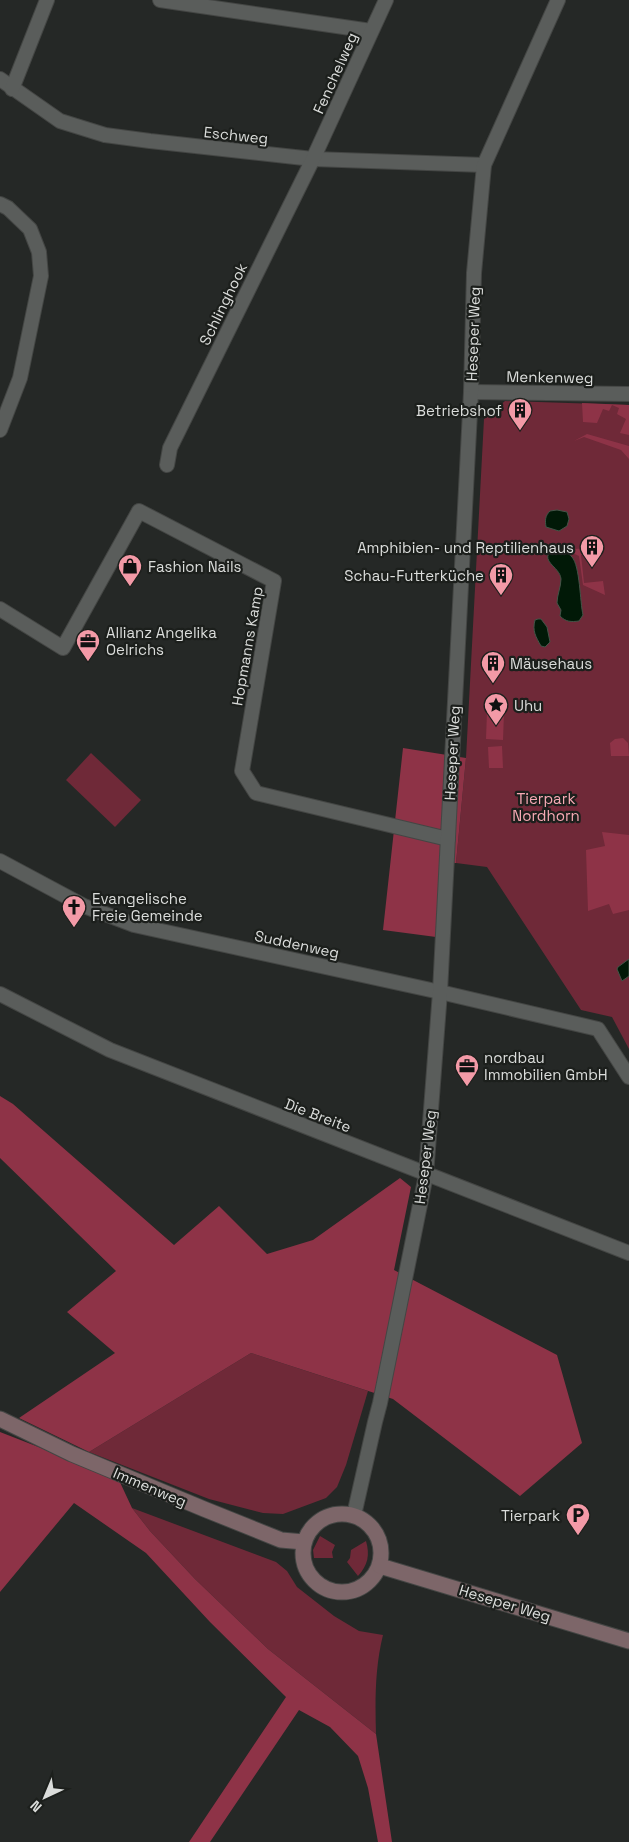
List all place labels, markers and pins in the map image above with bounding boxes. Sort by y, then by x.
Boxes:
building icon: Betriebshof [507,397,533,431]
place label: Betriebshof [416,401,502,420]
building icon: Amphibien- und Reptilienhaus [579,534,605,568]
place label: Amphibien- und Reptilienhaus [357,538,574,557]
shop icon: Fashion Nails [117,553,143,587]
place label: Fashion Nails [148,557,242,576]
building icon: Schau-Futterküche [488,562,514,596]
place label: Schau-Futterküche [344,566,484,585]
place label: Allianz Angelika Oelrichs [106,623,217,659]
office icon: Allianz Angelika Oelrichs [75,628,101,662]
building icon: Mäusehaus [480,650,506,684]
place label: Mäusehaus [510,654,592,673]
place icon: Uhu [483,692,509,726]
place label: Uhu [514,696,542,715]
place label: Evangelische Freie Gemeinde [92,889,203,925]
church icon: Evangelische Freie Gemeinde [61,894,87,928]
place label: nordbau Immobilien GmbH [484,1048,608,1084]
office icon: nordbau Immobilien GmbH [454,1053,480,1087]
parking icon: Tierpark [565,1502,591,1536]
place label: Tierpark [501,1506,560,1525]

